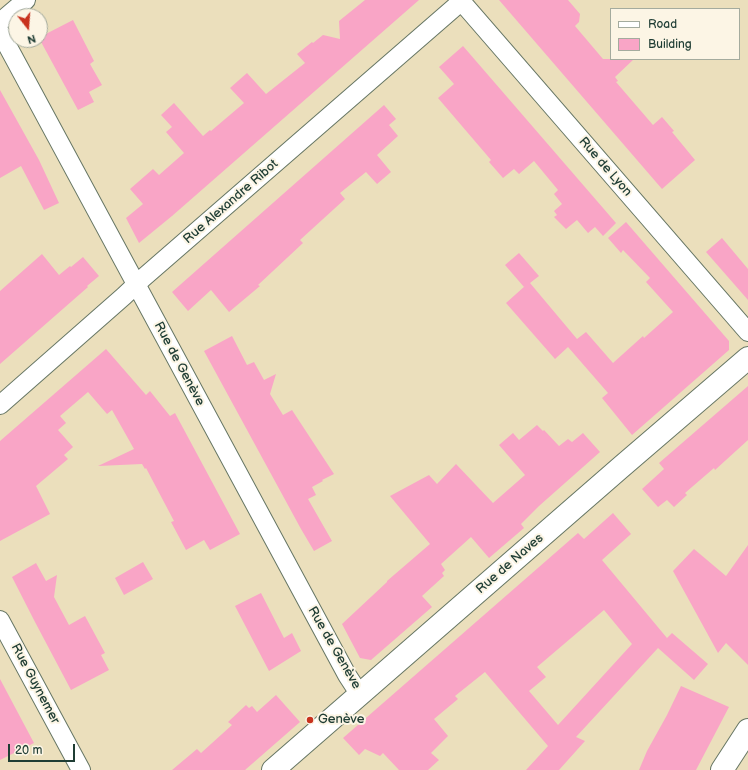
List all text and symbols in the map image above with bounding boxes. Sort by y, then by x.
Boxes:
north arrow [8,8,48,48]
legend [610,8,740,60]
text: Road [648,17,677,32]
text: N [26,32,37,46]
text: Building [648,37,692,52]
street label: Rue de Lyon [575,134,635,200]
street label: Rue Alexandre Ribot [180,157,282,247]
street label: Rue de Genève [150,319,208,409]
street label: Rue de Naves [473,531,547,597]
street label: Rue de Genève [304,604,364,692]
street label: Rue Guynemer [7,641,63,727]
place label: Genève [318,712,364,728]
marker: Genève [305,715,315,725]
scale bar [10,736,77,762]
text: 20 m [15,743,42,758]

